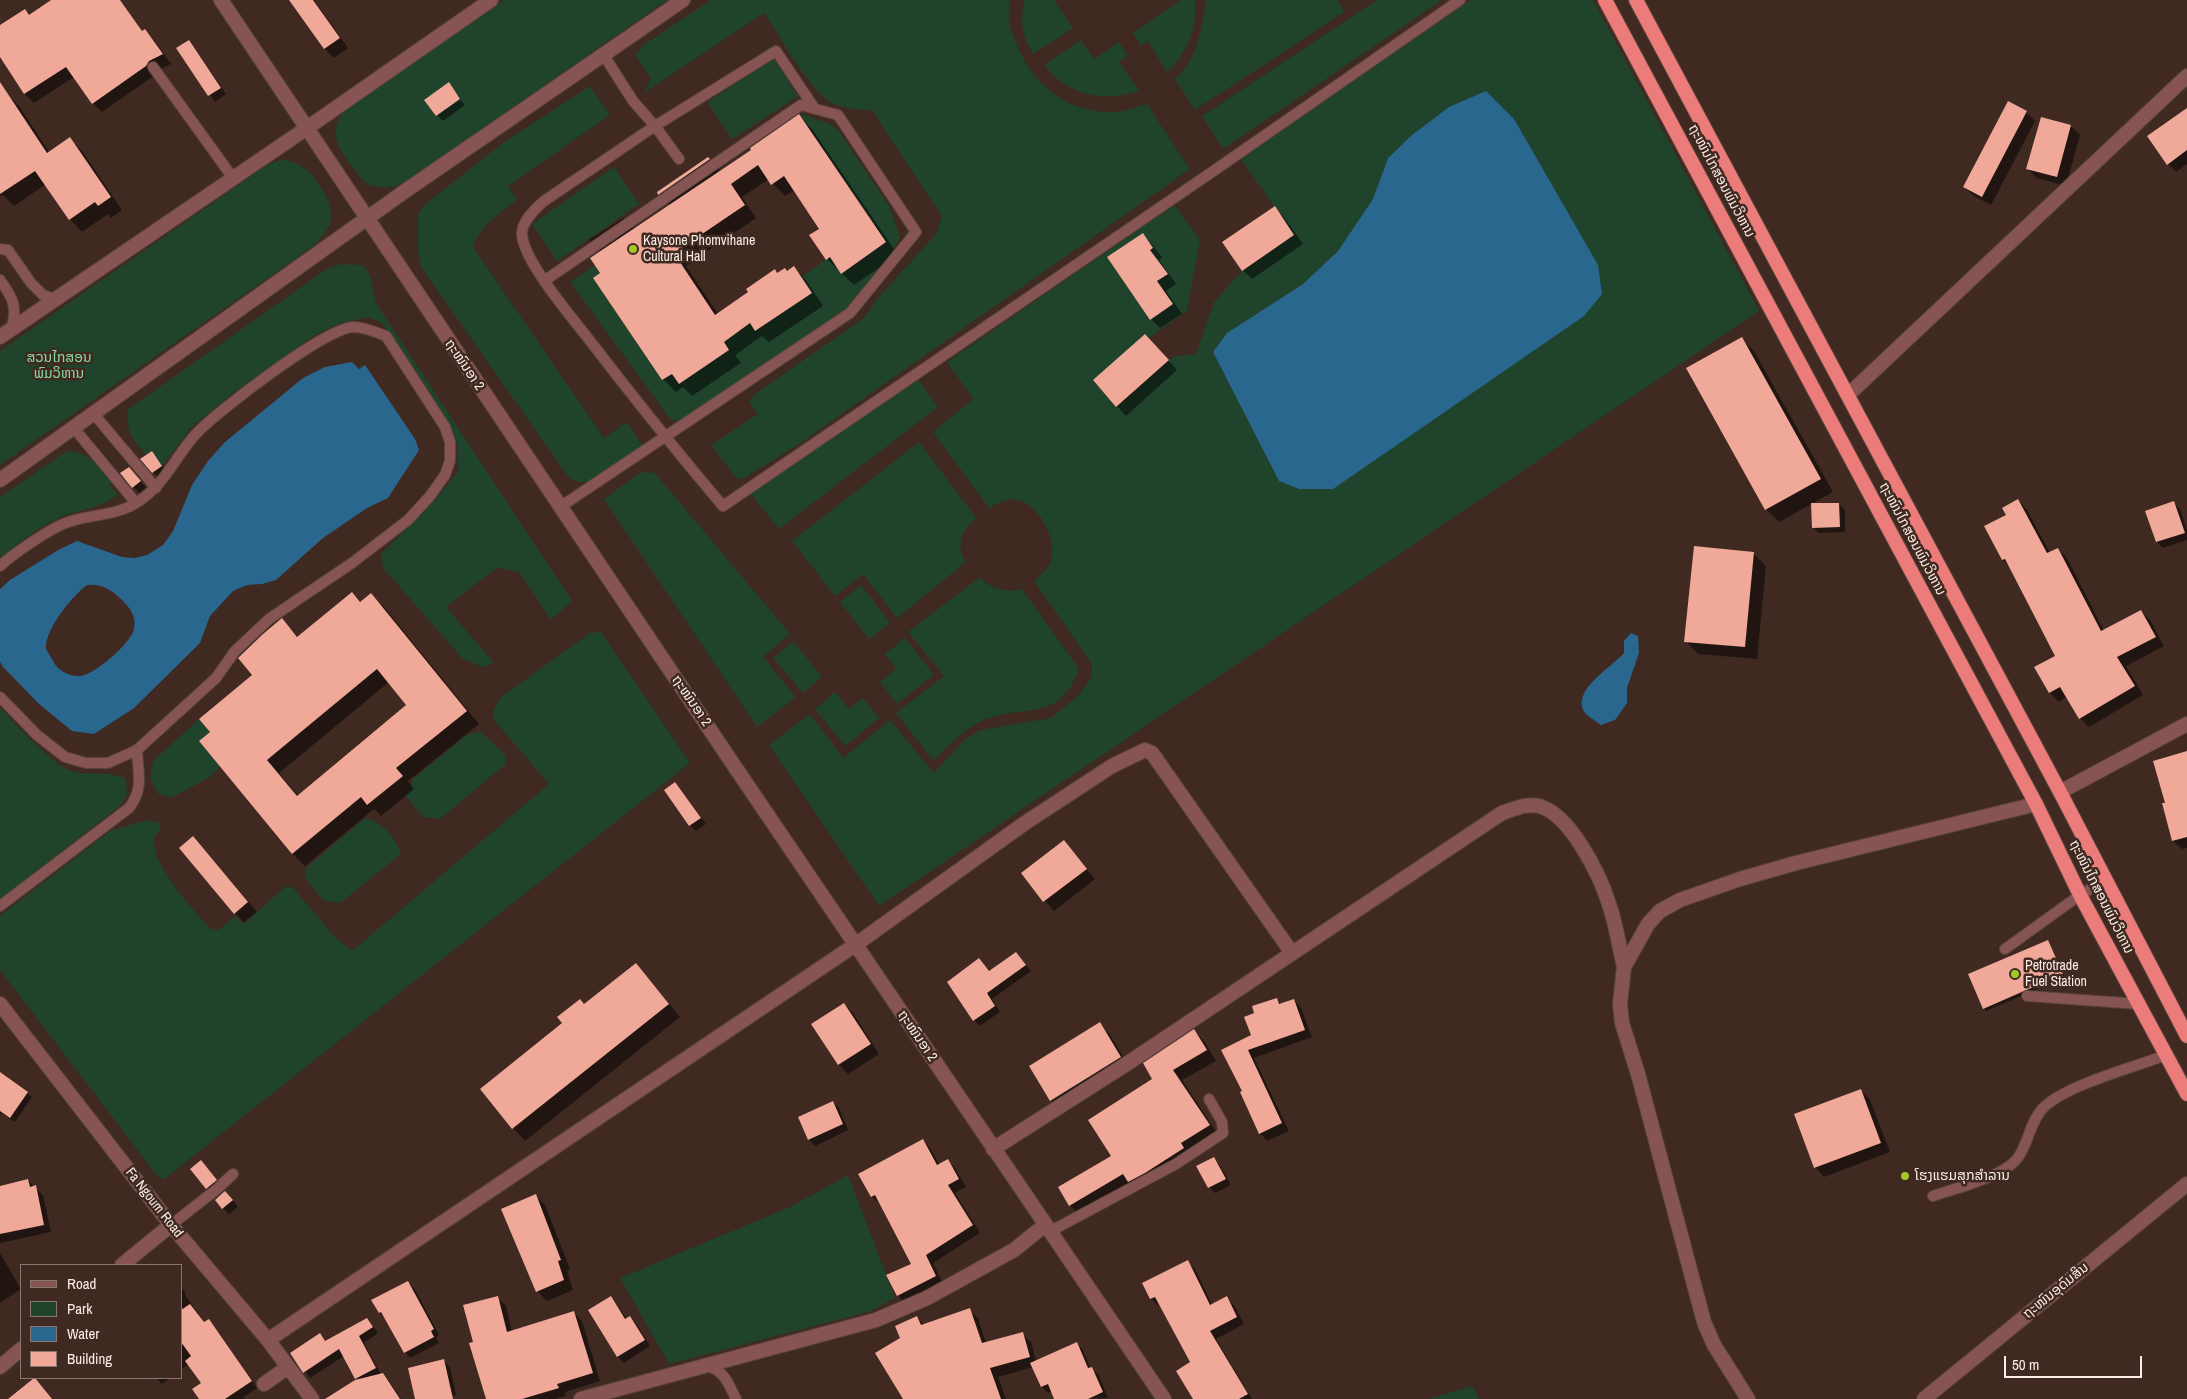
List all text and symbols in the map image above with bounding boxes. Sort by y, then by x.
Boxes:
street label: ຖະໜົນໄກສອນພົມວິຫານ [1684,122,1758,240]
place label: Kaysone Phomvihane Cultural Hall [643,233,755,266]
marker: Kaysone Phomvihane Cultural Hall [627,243,639,255]
street label: ຖະໜົນອາ 2 [441,336,487,394]
park label: ສວນໄກສອນ ພົມວິຫານ [27,350,91,382]
street label: ຖະໜົນໄກສອນພົມວິຫານ [1875,480,1949,598]
street label: ຖະໜົນອາ 2 [668,672,714,730]
street label: ຖະໜົນໄກສອນພົມວິຫານ [2065,837,2137,957]
place label: Petrotrade Fuel Station [2025,958,2087,990]
marker: Petrotrade Fuel Station [2009,968,2021,980]
street label: ຖະໜົນອາ 2 [894,1007,940,1065]
street label: Fa Ngoum Road [122,1165,186,1241]
place label: ໂຮງແຮມສຸກສໍາລານ [1915,1168,2010,1184]
marker: ໂຮງແຮມສຸກສໍາລານ [1899,1170,1911,1182]
street label: ຖະໜົນອຸດົມສິນ [2020,1259,2092,1323]
legend [20,1264,182,1379]
text: Road [67,1273,96,1294]
text: Park [67,1298,92,1319]
text: Water [67,1323,99,1344]
scale bar [2007,1346,2144,1378]
text: Building [67,1348,112,1369]
text: 50 m [2012,1354,2039,1375]

